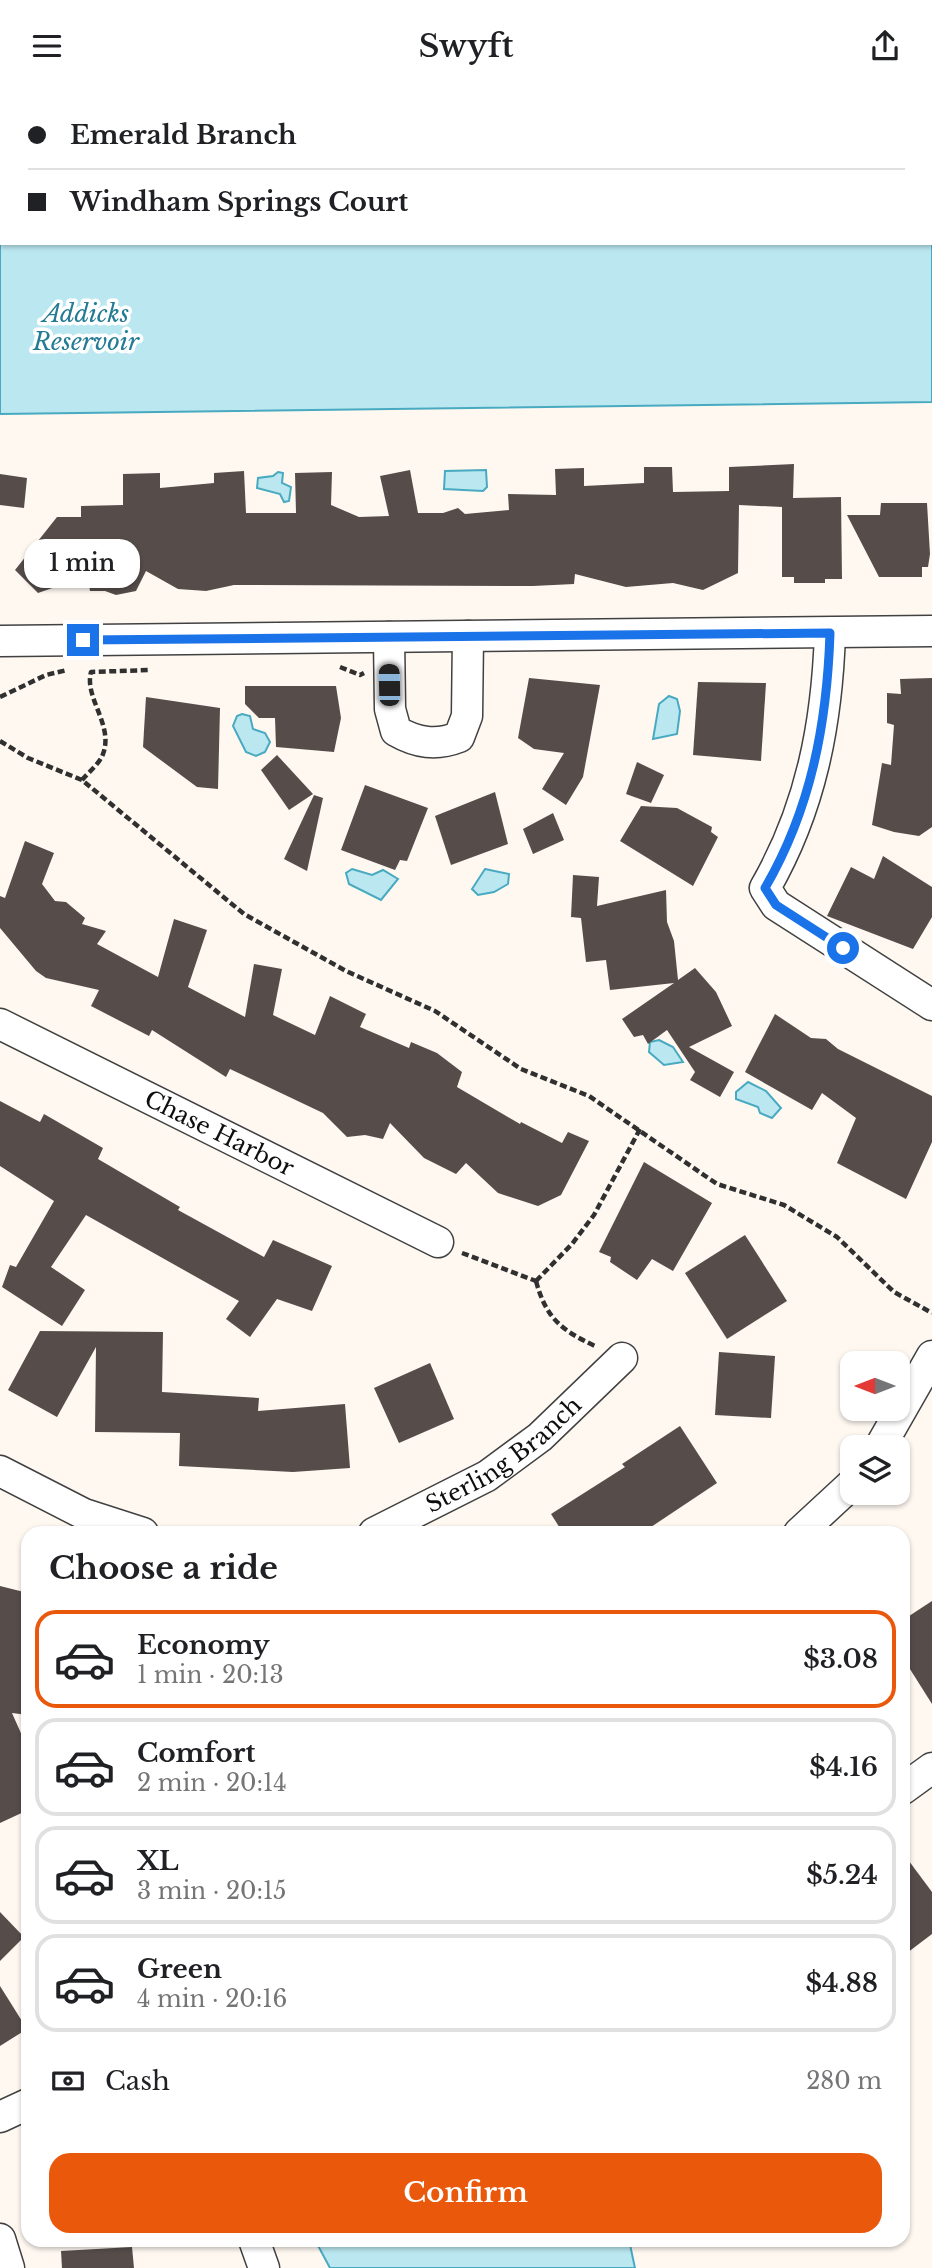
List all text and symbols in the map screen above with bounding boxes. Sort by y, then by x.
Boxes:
text: Swyft [418,26,514,66]
icon: menu [28,27,66,65]
icon: share [866,27,904,65]
text: Emerald Branch [70,119,297,151]
text: Windham Springs Court [70,186,408,218]
water label: Addicks Reservoir [32,299,140,356]
callout: 1 min [25,539,141,587]
text: 1 min [49,549,115,577]
route end [67,624,99,656]
car [379,664,400,706]
route start [827,932,859,964]
street label: Chase Harbor [140,1084,299,1182]
north arrow [840,1351,910,1421]
map controls [840,1351,910,1505]
street label: Sterling Branch [421,1391,587,1519]
button: layers [840,1435,910,1505]
text: Choose a ride [49,1548,278,1588]
icon: car [53,1628,116,1691]
text: Economy [137,1629,270,1661]
text: $3.08 [803,1643,878,1675]
text: 1 min · 20:13 [137,1661,284,1689]
icon: car [53,1736,116,1799]
text: Comfort [137,1737,255,1769]
text: $4.16 [809,1751,878,1783]
text: 2 min · 20:14 [137,1769,287,1797]
icon: car [53,1844,116,1907]
text: XL [137,1845,179,1877]
text: $5.24 [806,1859,878,1891]
text: 3 min · 20:15 [137,1877,286,1905]
icon: car [53,1952,116,2015]
text: Green [137,1953,222,1985]
text: $4.88 [805,1967,878,1999]
text: 4 min · 20:16 [137,1985,287,2013]
icon: cash [49,2062,87,2100]
text: Cash [105,2065,170,2097]
text: 280 m [806,2067,882,2095]
button: Confirm [49,2153,882,2233]

